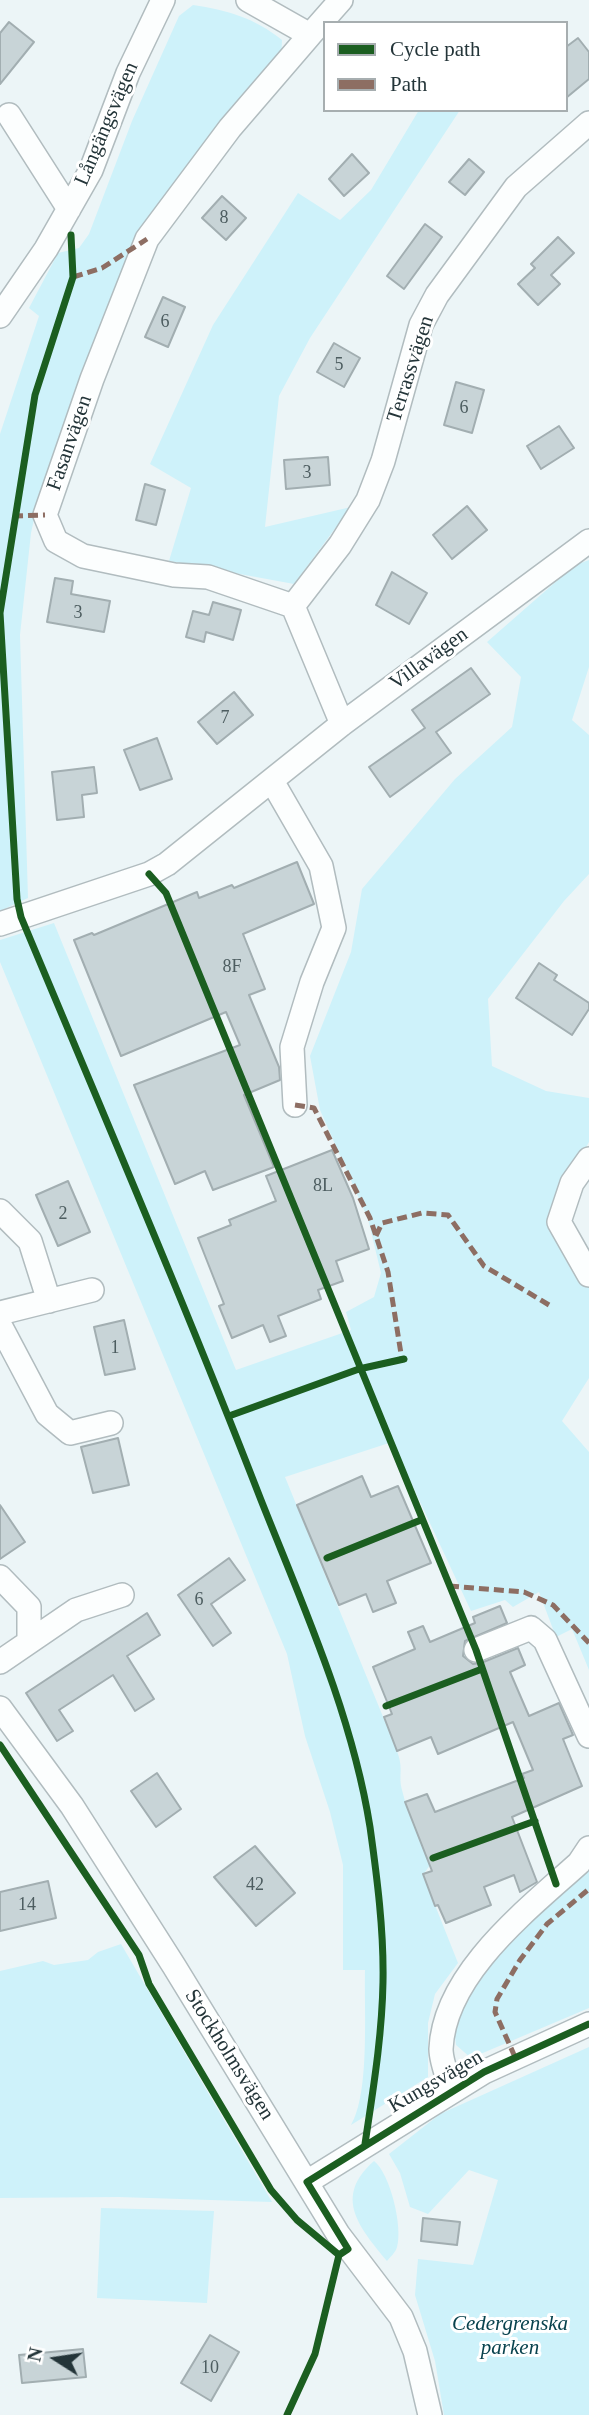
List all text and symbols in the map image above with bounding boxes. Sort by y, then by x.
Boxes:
legend [323,21,568,112]
text: Cycle path [390,37,480,61]
street label: Långängsvägen [70,58,144,190]
text: Path [390,72,427,96]
house number: 8 [220,207,229,229]
house number: 6 [160,311,170,333]
street label: Terrassvägen [382,313,440,425]
house number: 5 [334,354,344,376]
street label: Fasanvägen [42,392,98,494]
house number: 6 [460,397,468,419]
house number: 3 [302,462,312,484]
house number: 3 [74,602,82,624]
street label: Villavägen [385,622,473,696]
house number: 7 [221,707,230,729]
house number: 8F [222,956,242,978]
house number: 8L [313,1175,333,1197]
house number: 2 [58,1203,68,1225]
house number: 1 [110,1337,119,1359]
house number: 6 [194,1589,204,1611]
house number: 42 [246,1874,264,1896]
house number: 14 [18,1894,36,1916]
street label: Stockholmsvägen [179,1985,279,2125]
street label: Kungsvägen [384,2045,488,2119]
park label: Cedergrenska parken [452,2311,568,2361]
north arrow [21,2324,91,2394]
text: N [23,2346,47,2363]
house number: 10 [201,2357,219,2379]

